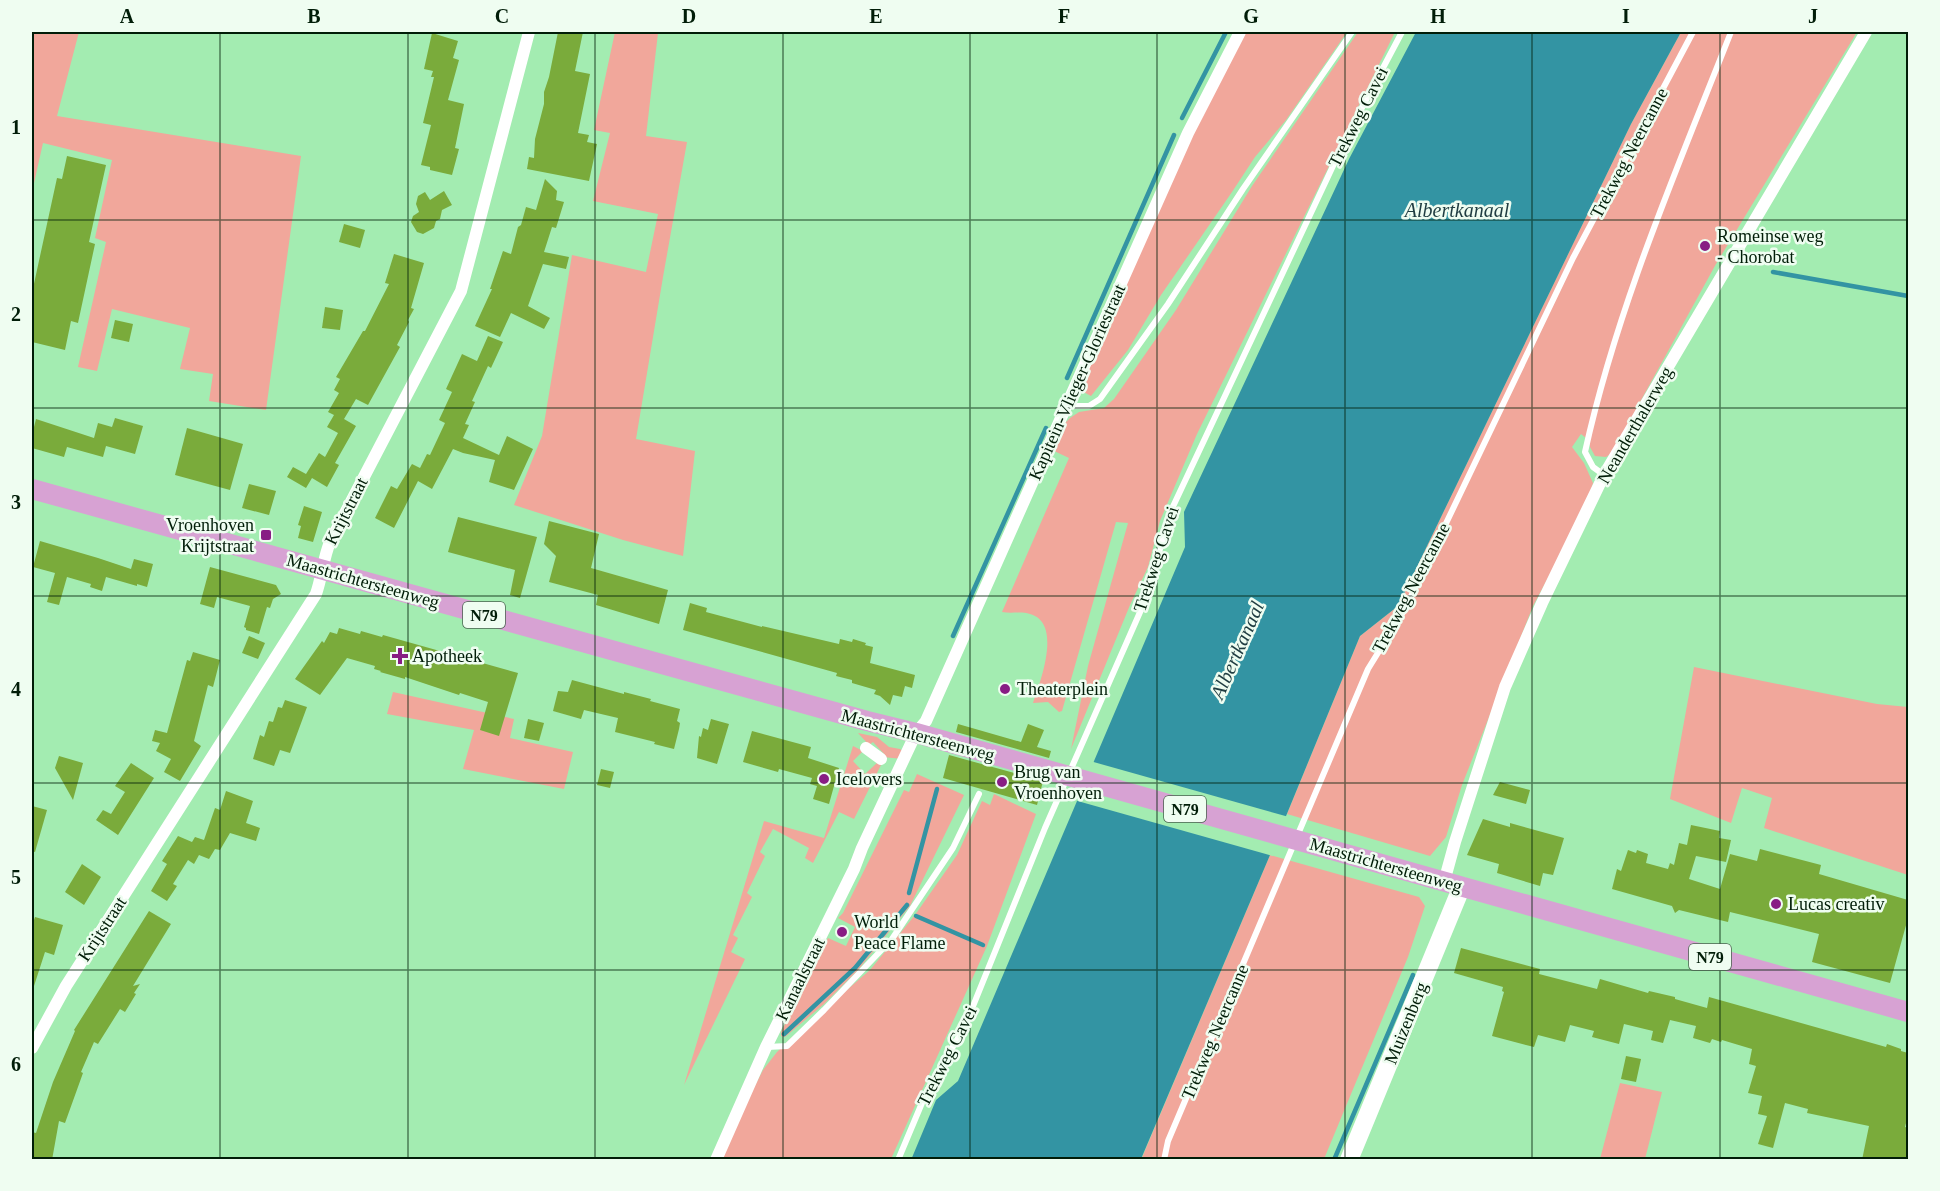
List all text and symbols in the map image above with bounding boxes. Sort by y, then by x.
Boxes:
text: A [120,5,135,27]
text: B [307,5,321,27]
text: C [495,5,509,27]
text: D [682,5,696,27]
text: E [869,5,883,27]
text: F [1058,5,1070,27]
text: G [1243,5,1259,27]
text: H [1430,5,1446,27]
text: I [1622,5,1630,27]
text: J [1808,5,1818,27]
street label: Trekweg Cavei [1324,64,1392,170]
street label: Trekweg Neercanne [1586,84,1672,222]
text: 1 [11,116,21,138]
water label: Albertkanaal [1403,199,1510,221]
place label: Romeinse weg - Chorobat [1717,226,1823,267]
marker: Romeinse weg - Chorobat [1698,239,1712,253]
street label: Kapitein-Vlieger-Gloriestraat [1025,281,1129,483]
text: 2 [11,303,21,325]
street label: Neanderthalerweg [1593,363,1677,487]
street label: Krijtstraat [321,474,371,548]
text: 3 [11,491,21,513]
street label: Trekweg Cavei [1130,504,1182,614]
place label: Vroenhoven Krijtstraat [166,515,254,556]
street label: Trekweg Neercanne [1368,519,1454,657]
marker: Vroenhoven Krijtstraat [259,528,273,542]
street label: Maastrichtersteenweg [284,550,442,612]
water label: Albertkanaal [1205,597,1268,704]
road number: N79 [463,602,505,628]
place label: Apotheek [412,646,482,666]
marker: Apotheek [393,649,407,663]
text: 4 [11,678,21,700]
place label: Theaterplein [1017,679,1108,699]
marker: Theaterplein [998,682,1012,696]
street label: Maastrichtersteenweg [839,705,997,765]
place label: Brug van Vroenhoven [1014,762,1102,803]
place label: Icelovers [836,769,902,789]
marker: Icelovers [817,772,831,786]
marker: Brug van Vroenhoven [995,775,1009,789]
road number: N79 [1164,796,1206,822]
street label: Maastrichtersteenweg [1307,834,1465,896]
text: 5 [11,866,21,888]
street label: Krijtstraat [74,893,130,965]
place label: Lucas creativ [1788,894,1884,914]
marker: Lucas creativ [1769,897,1783,911]
place label: World Peace Flame [854,912,945,953]
marker: World Peace Flame [835,925,849,939]
street label: Kanaalstraat [771,934,829,1024]
road number: N79 [1689,944,1731,970]
street label: Trekweg Neercanne [1178,961,1252,1103]
street label: Muizenberg [1380,979,1432,1067]
street label: Trekweg Cavei [913,1003,981,1109]
text: 6 [11,1053,21,1075]

